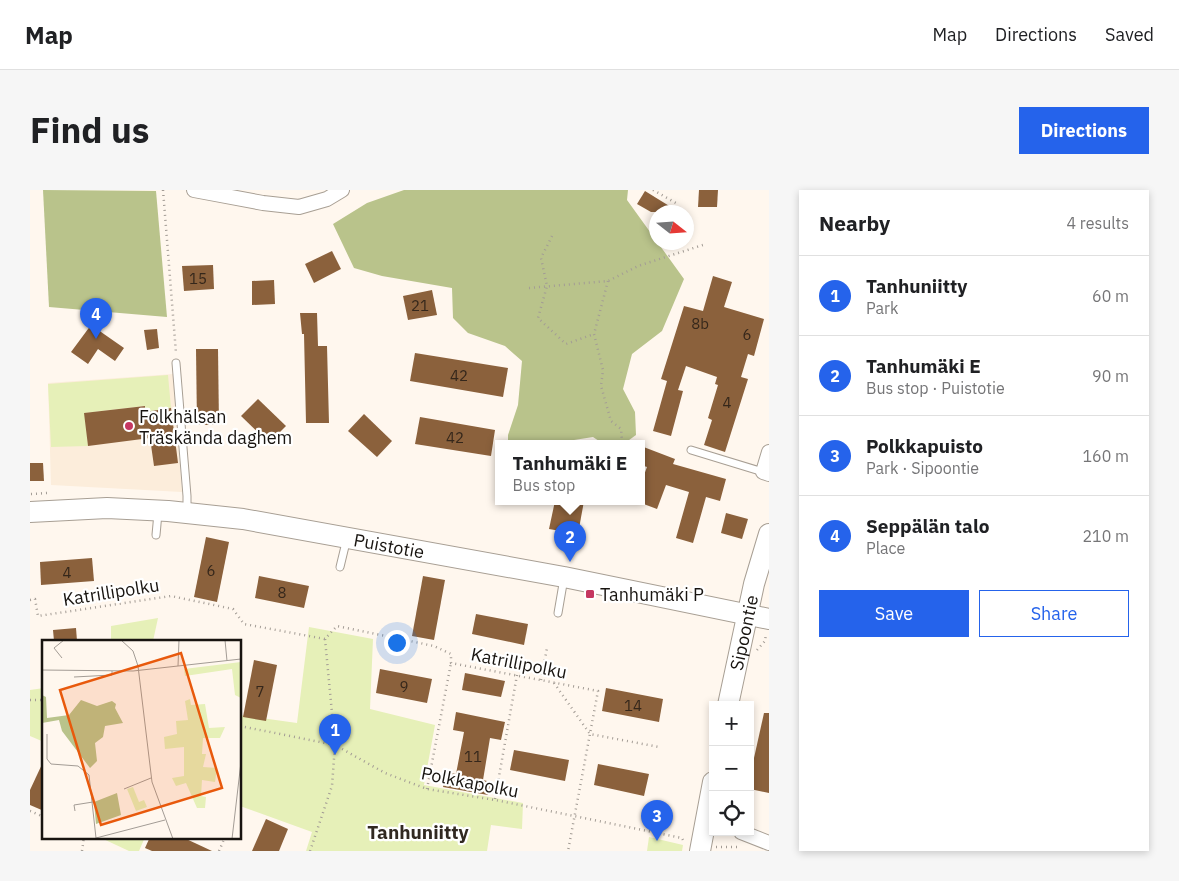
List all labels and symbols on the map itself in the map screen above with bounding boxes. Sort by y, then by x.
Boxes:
north arrow [649,205,694,250]
house number: 15 [189,269,207,288]
house number: 21 [411,296,429,315]
pin: 4 [80,298,112,339]
house number: 8b [691,314,709,333]
house number: 6 [742,325,752,344]
house number: 42 [450,366,468,385]
house number: 4 [722,393,732,412]
place label: Folkhälsan Träskända daghem [139,405,292,449]
marker: Folkhälsan Träskända daghem [123,420,135,432]
house number: 42 [446,428,464,447]
pin: 2 [554,521,586,562]
street label: Puistotie [352,528,426,563]
house number: 6 [206,561,216,580]
house number: 4 [62,563,72,582]
street label: Katrillipolku [61,573,161,611]
house number: 8 [277,583,287,602]
place label: Tanhumäki P [600,583,704,606]
marker: Tanhumäki P [584,588,596,600]
street label: Sipoontie [724,593,763,672]
your location [384,630,410,656]
inset map [42,640,241,838]
street label: Katrillipolku [469,642,569,684]
house number: 9 [399,677,409,696]
house number: 7 [255,682,265,701]
house number: 14 [624,696,642,715]
pin: 1 [319,714,351,755]
house number: 11 [464,747,482,766]
street label: Polkkapolku [419,761,521,803]
pin: 3 [641,800,673,841]
district label: Tanhuniitty [367,820,470,844]

